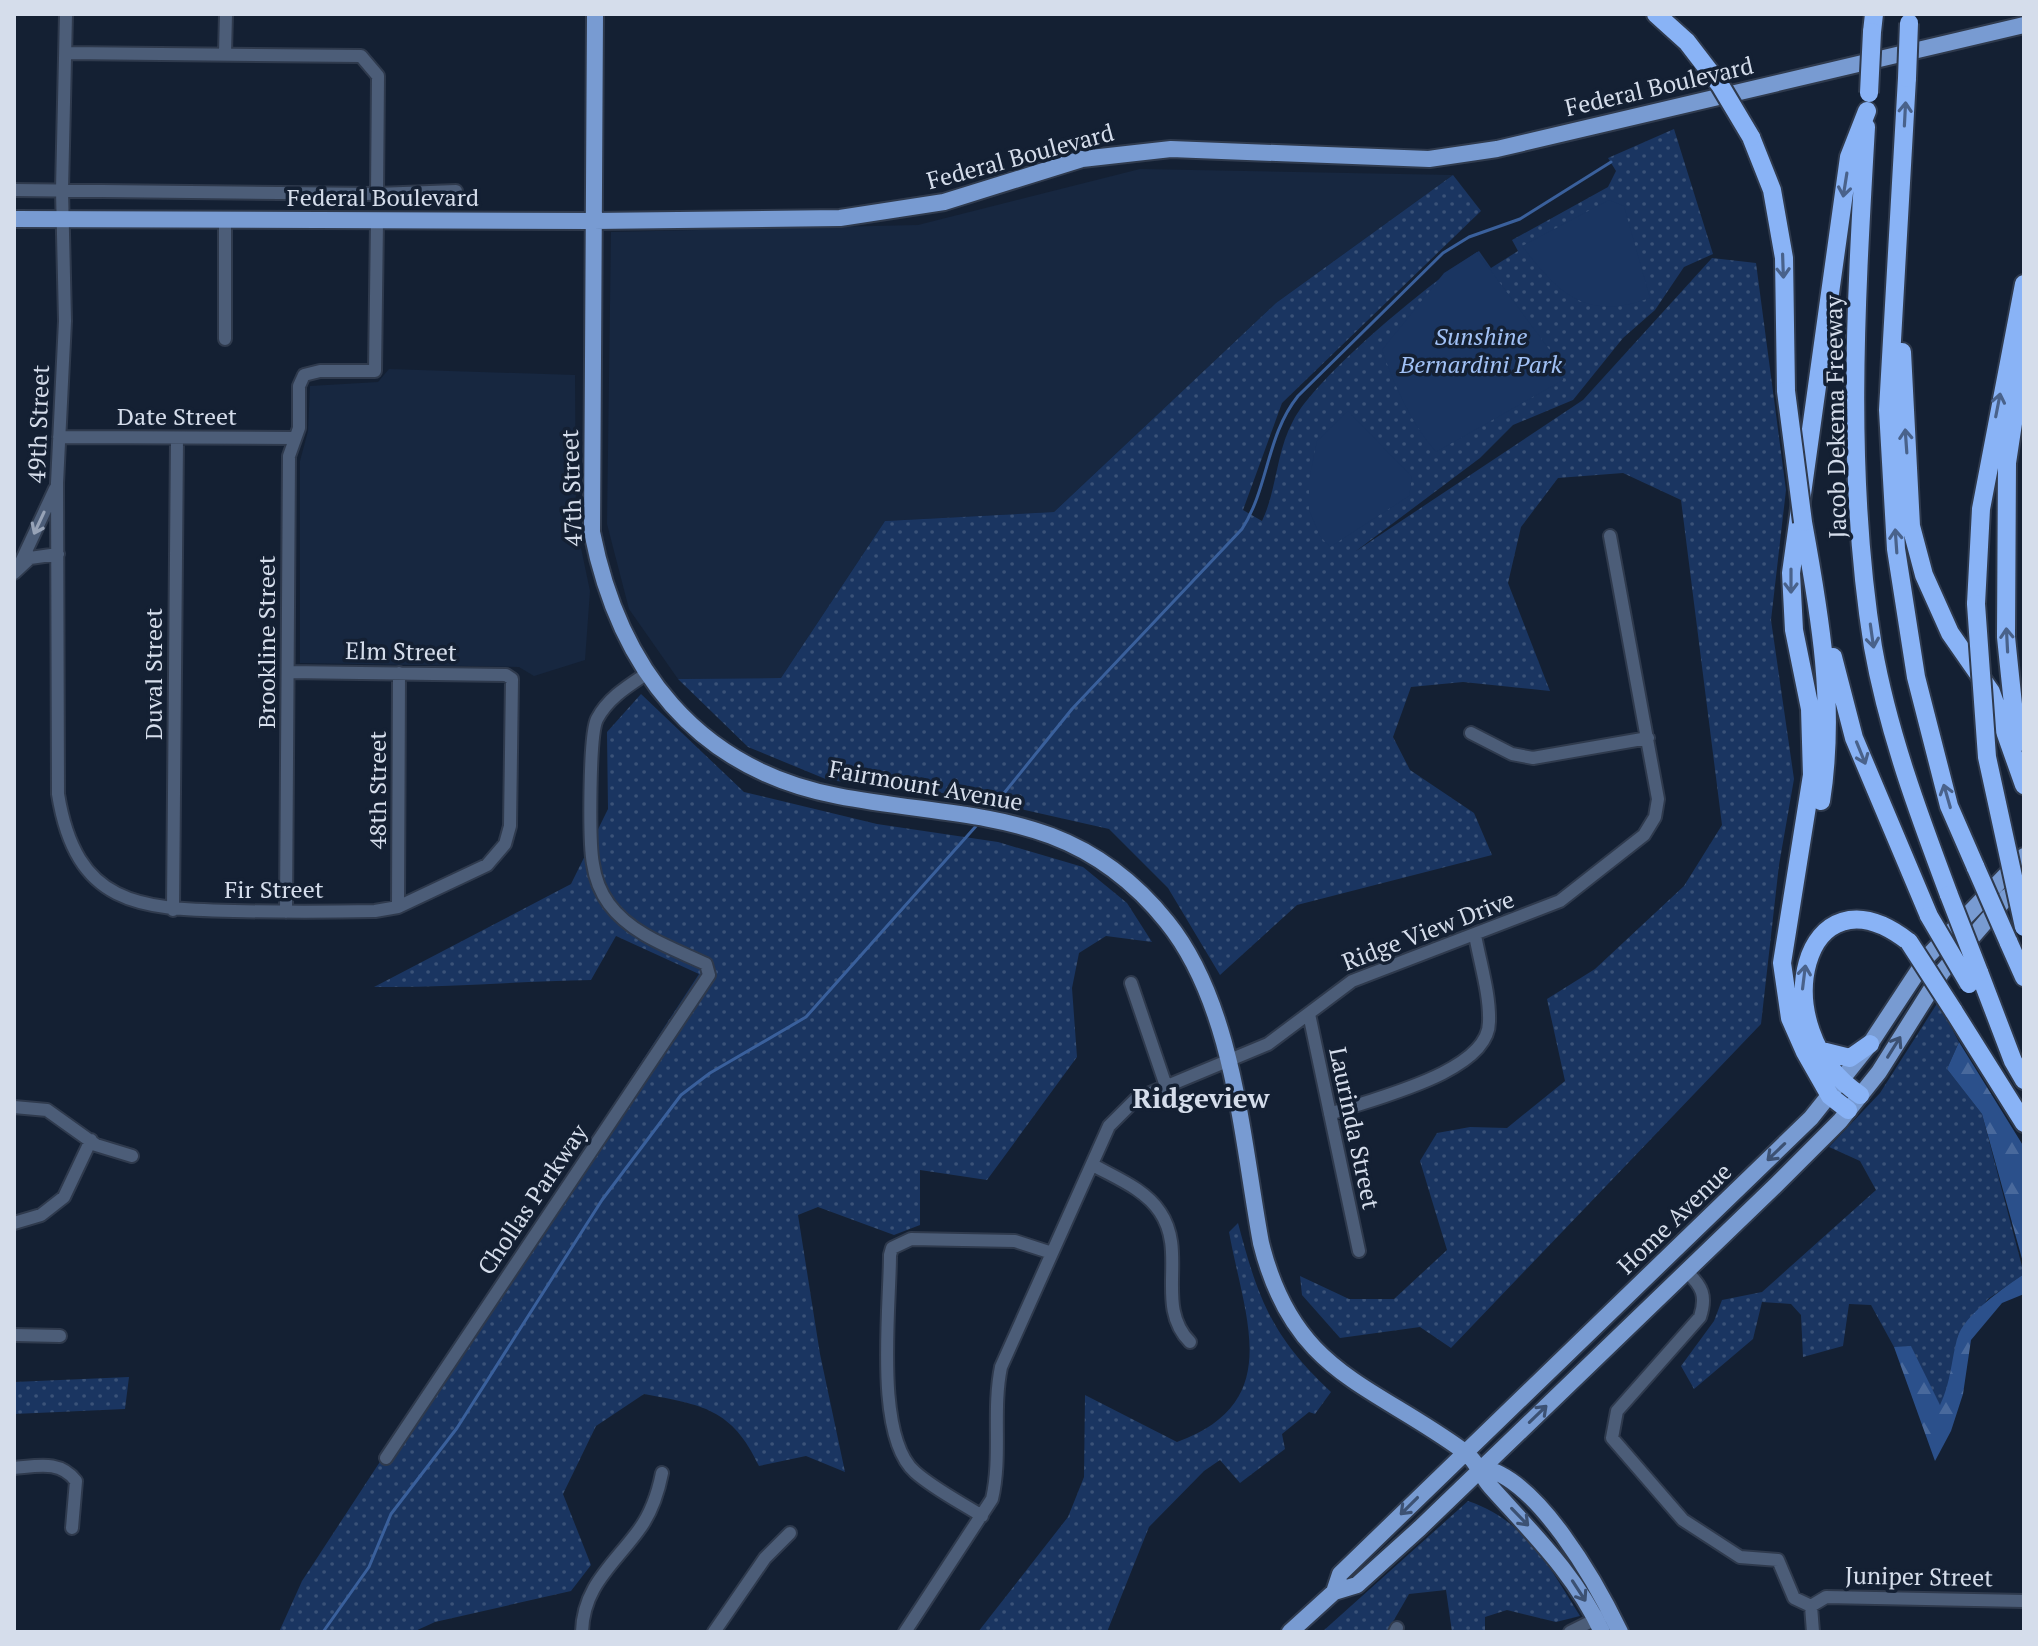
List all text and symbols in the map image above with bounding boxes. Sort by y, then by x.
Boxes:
street label: Federal Boulevard [1562,49,1756,123]
one-way arrow [1897,101,1912,128]
street label: Federal Boulevard [923,116,1117,196]
one-way arrow [1837,172,1852,197]
street label: Federal Boulevard [287,181,479,213]
one-way arrow [1776,252,1791,279]
street label: Jacob Dekema Freeway [1817,294,1853,539]
park label: Sunshine Bernardini Park [1399,320,1563,380]
street label: 49th Street [20,364,56,484]
one-way arrow [1992,393,2007,418]
street label: Date Street [117,400,237,432]
one-way arrow [1898,428,1913,454]
street label: 47th Street [553,429,589,547]
one-way arrow [31,511,46,535]
one-way arrow [1888,528,1903,555]
street label: Brookline Street [250,555,282,729]
one-way arrow [1783,567,1799,594]
street label: Duval Street [137,608,169,740]
one-way arrow [1865,622,1880,648]
one-way arrow [1999,627,2014,654]
street label: Elm Street [345,634,457,668]
street label: 48th Street [361,731,393,849]
one-way arrow [1854,740,1869,765]
street label: Fairmount Avenue [826,752,1026,818]
one-way arrow [1939,783,1954,809]
street label: Fir Street [224,873,324,905]
street label: Ridge View Drive [1337,882,1519,978]
one-way arrow [1796,965,1811,991]
one-way arrow [1887,1036,1903,1059]
street label: Laurinda Street [1322,1044,1388,1212]
district label: Ridgeview [1133,1079,1271,1116]
street label: Chollas Parkway [470,1117,595,1281]
one-way arrow [1767,1142,1786,1161]
street label: Home Avenue [1610,1155,1738,1281]
one-way arrow [1528,1405,1548,1424]
one-way arrow [1399,1496,1418,1516]
one-way arrow [1510,1507,1529,1526]
street label: Juniper Street [1845,1559,1993,1593]
one-way arrow [1572,1579,1588,1602]

